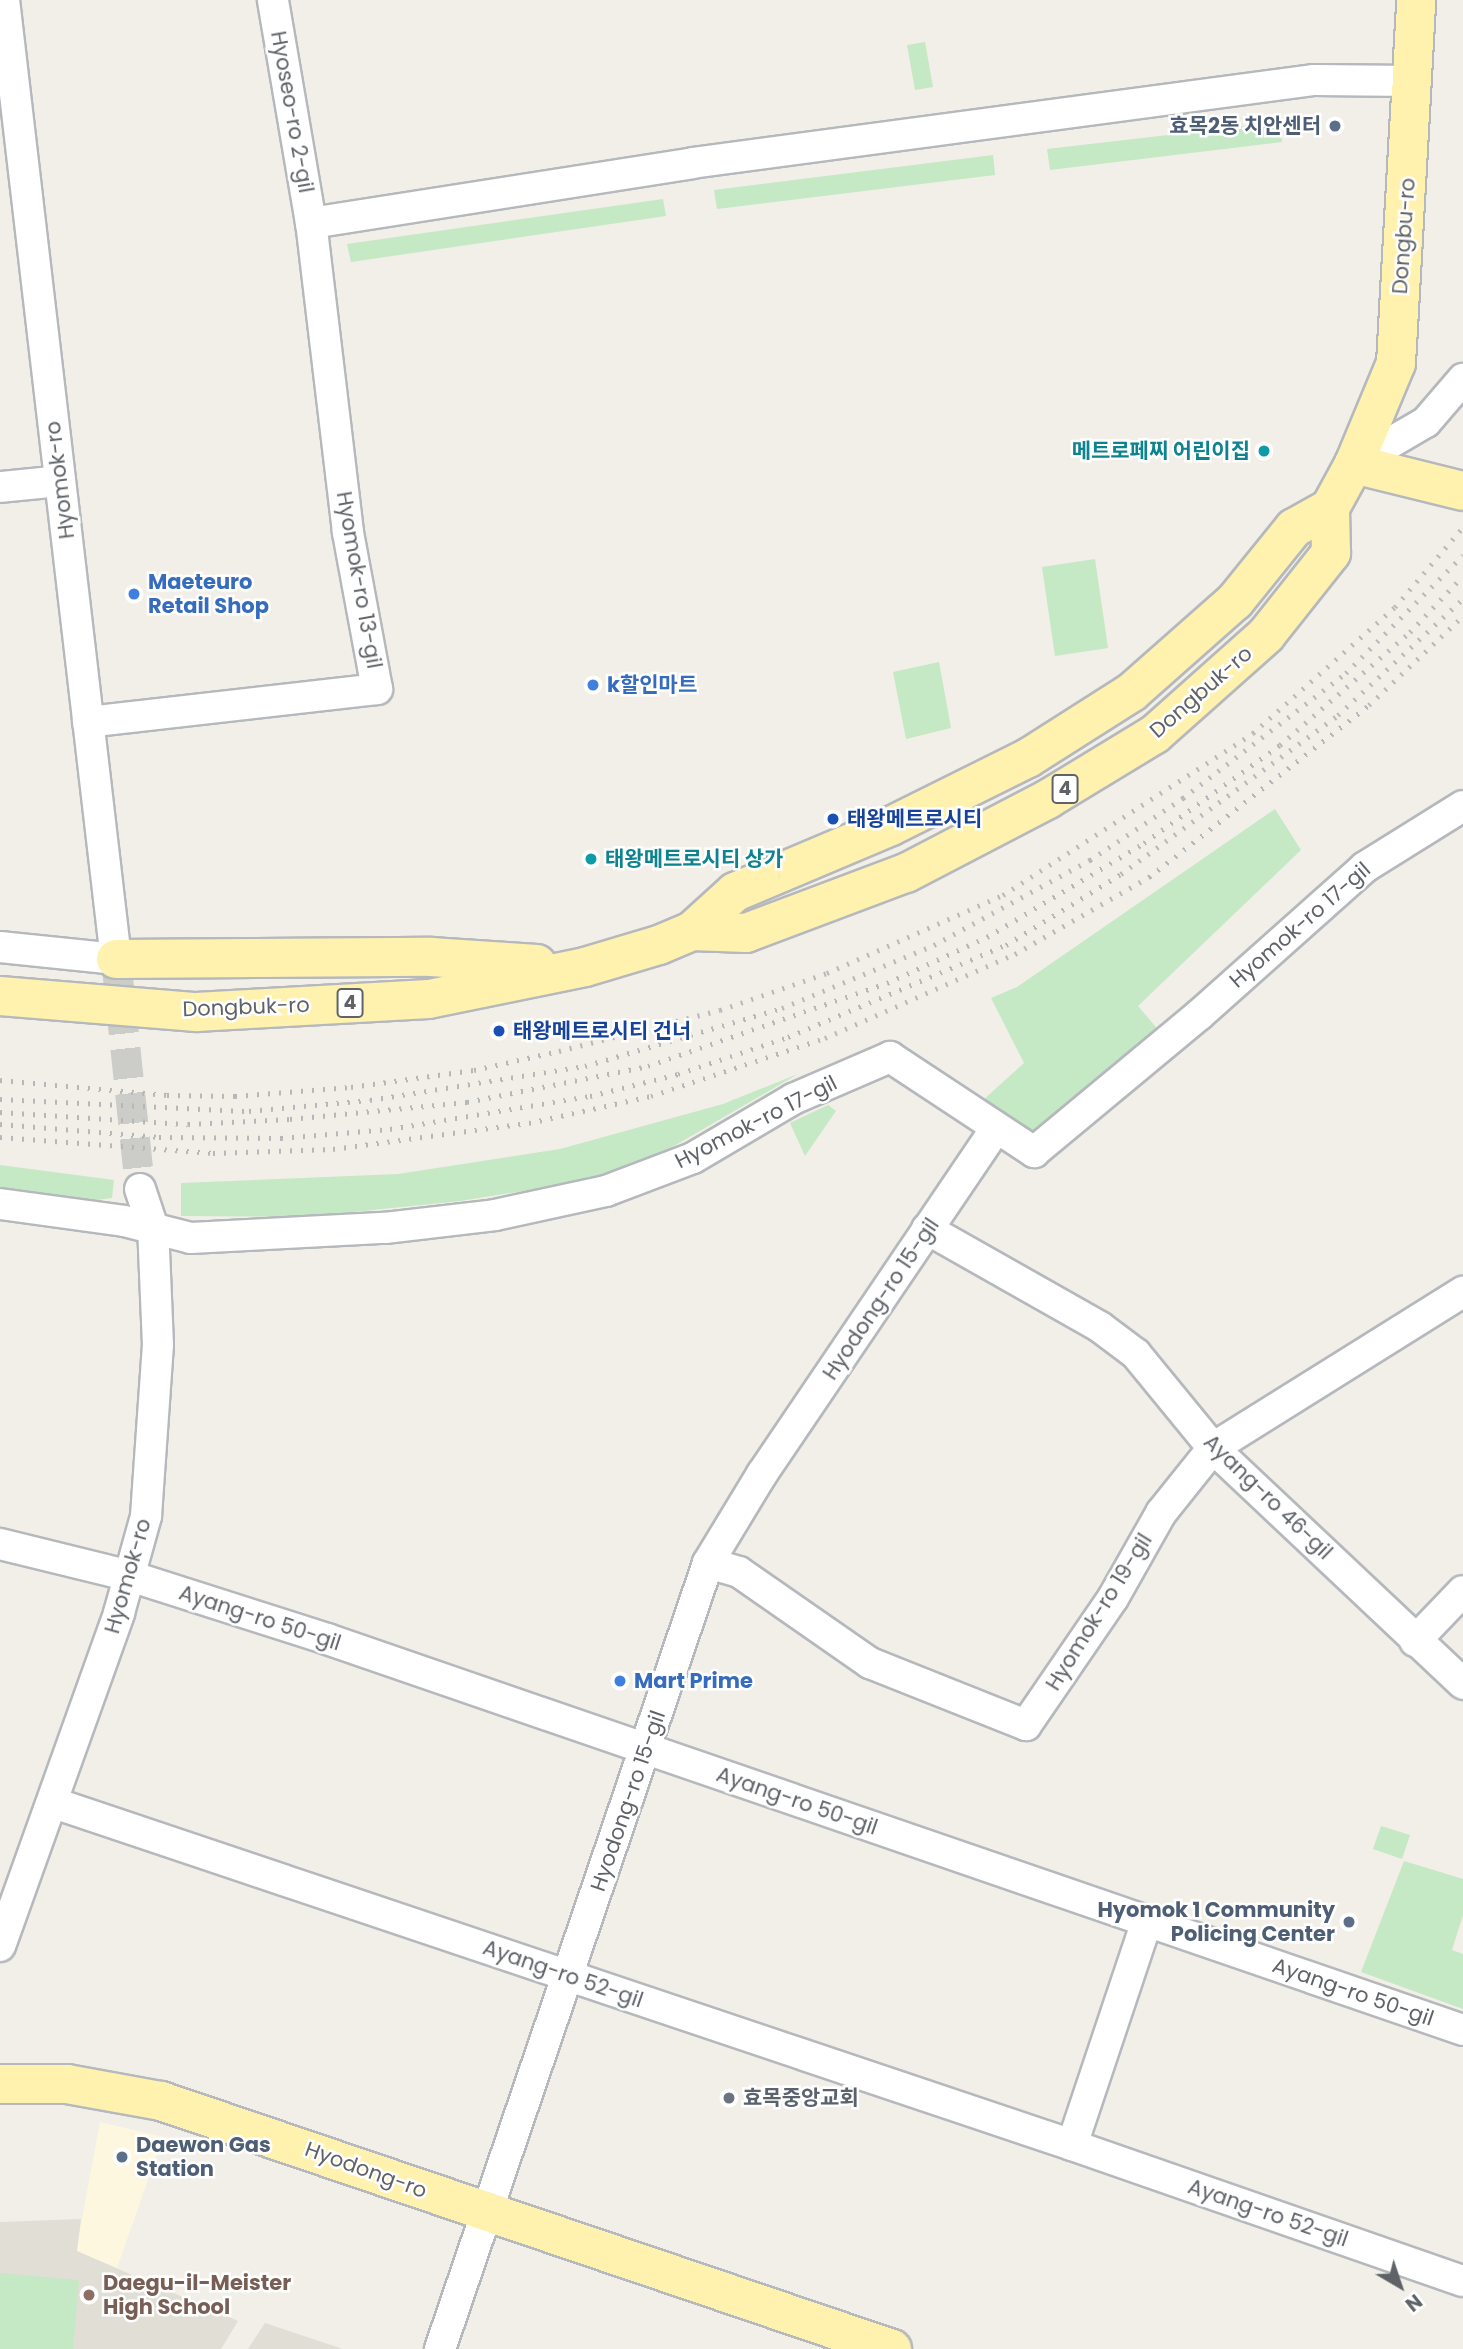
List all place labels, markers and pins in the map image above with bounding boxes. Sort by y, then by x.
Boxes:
place label: 효목2동 치안센터 [1169,113,1321,139]
marker: 효목2동 치안센터 [1327,118,1343,134]
place label: 메트로페찌 어린이집 [1072,438,1250,464]
marker: 메트로페찌 어린이집 [1256,443,1272,459]
place label: Maeteuro Retail Shop [148,569,269,619]
marker: Maeteuro Retail Shop [126,586,142,602]
place label: k할인마트 [607,672,697,698]
marker: k할인마트 [585,677,601,693]
place label: 태왕메트로시티 [847,806,982,832]
marker: 태왕메트로시티 [825,811,841,827]
place label: 태왕메트로시티 상가 [605,846,783,872]
marker: 태왕메트로시티 상가 [583,851,599,867]
place label: 태왕메트로시티 건너 [513,1018,691,1044]
marker: 태왕메트로시티 건너 [491,1023,507,1039]
place label: Mart Prime [634,1668,753,1694]
marker: Mart Prime [612,1673,628,1689]
place label: Hyomok 1 Community Policing Center [1097,1897,1335,1947]
marker: Hyomok 1 Community Policing Center [1341,1914,1357,1930]
place label: 효목중앙교회 [743,2085,859,2111]
marker: 효목중앙교회 [721,2090,737,2106]
place label: Daewon Gas Station [136,2132,271,2182]
marker: Daewon Gas Station [114,2149,130,2165]
place label: Daegu-il-Meister High School [103,2270,291,2320]
marker: Daegu-il-Meister High School [81,2287,97,2303]

